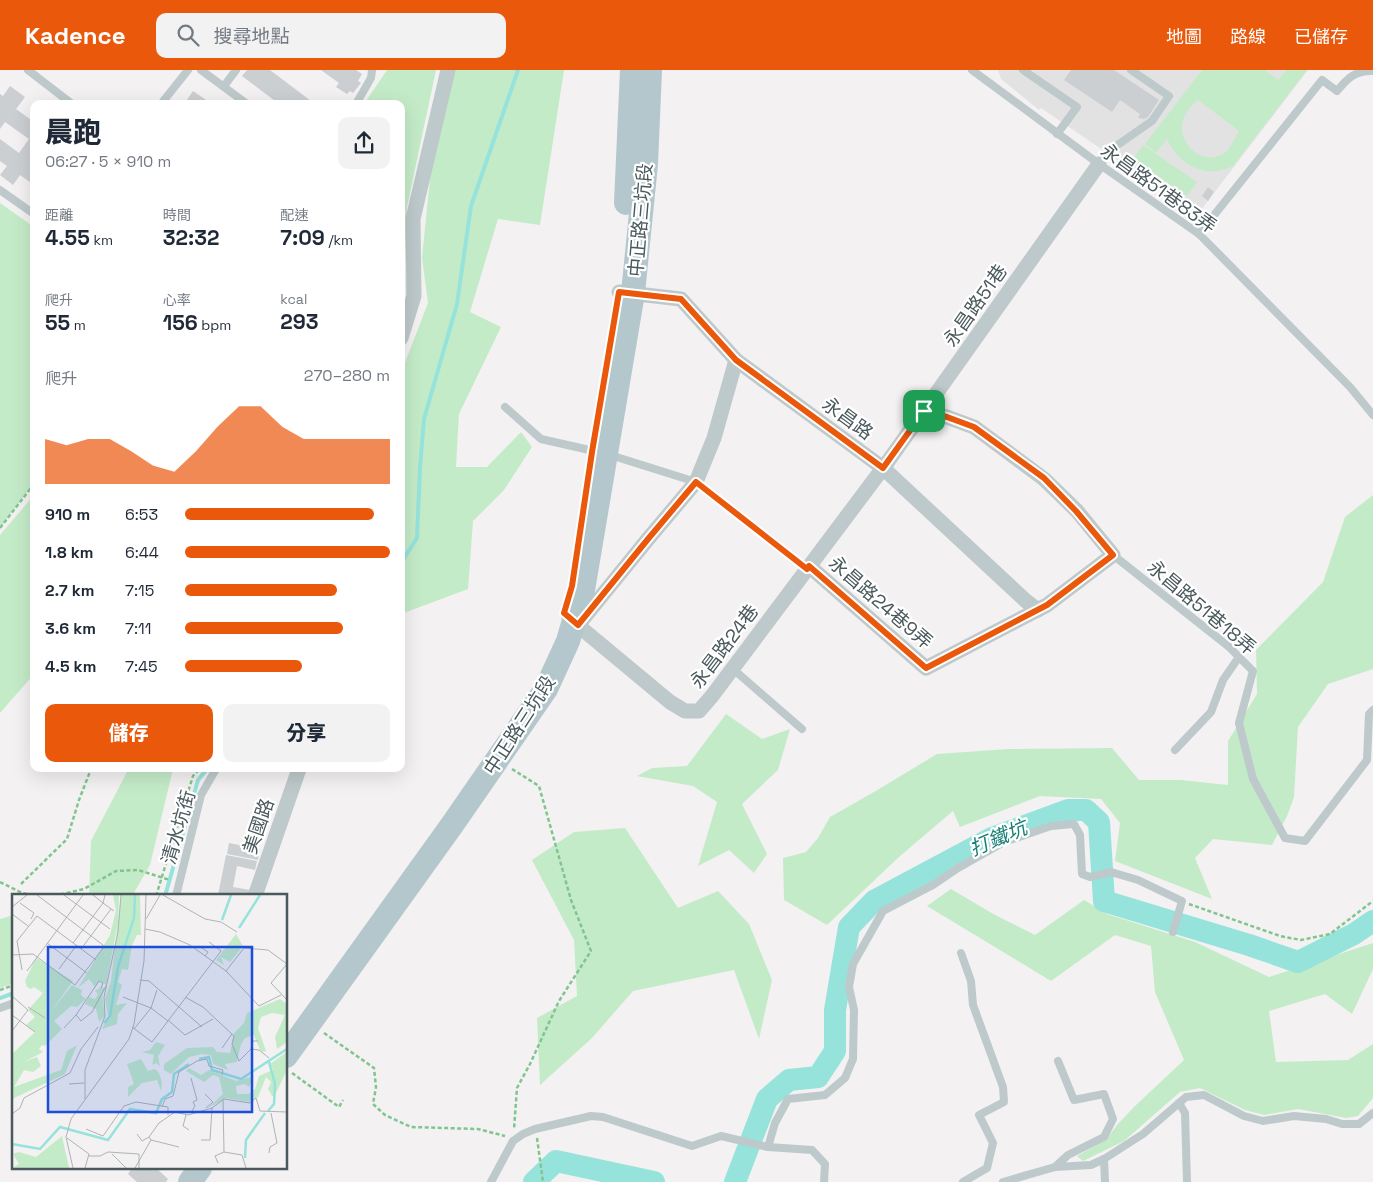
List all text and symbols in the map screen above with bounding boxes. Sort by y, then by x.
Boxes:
search box [156,13,506,58]
text: Kadence [25,20,126,51]
icon: search [174,21,202,49]
text: 搜尋地點 [214,24,290,49]
text: 地圖 [1166,25,1202,48]
text: 路線 [1230,25,1266,48]
text: 已儲存 [1294,25,1348,48]
text: 晨跑 [45,114,101,150]
button: share [338,117,390,169]
street label: 永昌路51巷83弄 [1096,138,1222,239]
text: 06:27 · 5 × 910 m [45,151,171,172]
street label: 中正路三坑段 [623,162,658,278]
text: 距離 [45,206,73,224]
text: 時間 [163,206,191,224]
text: 配速 [280,206,308,224]
text: 4.55 [45,224,90,251]
text: 32:32 [163,224,219,251]
text: 7:09 [280,224,325,251]
text: km [90,231,113,249]
text: /km [325,231,353,249]
street label: 永昌路51巷 [938,259,1013,351]
text: kcal [280,290,307,308]
text: 爬升 [45,291,73,309]
text: 心率 [163,291,191,309]
text: 293 [280,308,318,335]
text: 55 [45,309,70,336]
text: 156 [163,309,198,336]
text: m [70,316,86,334]
text: bpm [198,316,231,334]
text: 270–280 m [304,365,390,386]
text: 爬升 [45,368,77,389]
pin [903,390,945,432]
street label: 永昌路 [817,392,878,445]
icon: arrive [910,397,938,425]
text: 910 m [45,504,90,525]
text: 6:53 [125,504,158,525]
text: 1.8 km [45,542,93,563]
text: 6:44 [125,542,159,563]
street label: 永昌路24巷9弄 [824,550,938,654]
street label: 永昌路51巷18弄 [1142,555,1261,660]
text: 2.7 km [45,580,94,601]
text: 7:15 [125,580,154,601]
street label: 永昌路24巷 [685,599,764,693]
text: 3.6 km [45,618,96,639]
text: 7:11 [125,618,151,639]
text: 4.5 km [45,656,96,677]
text: 7:45 [125,656,158,677]
street label: 中正路三坑段 [478,671,561,780]
button: 儲存 [45,704,213,762]
button: 分享 [223,704,390,762]
street label: 清水坑街 [156,787,201,867]
street label: 美國路 [237,795,280,857]
water label: 打鐵坑 [965,813,1033,862]
inset map [12,894,288,1170]

